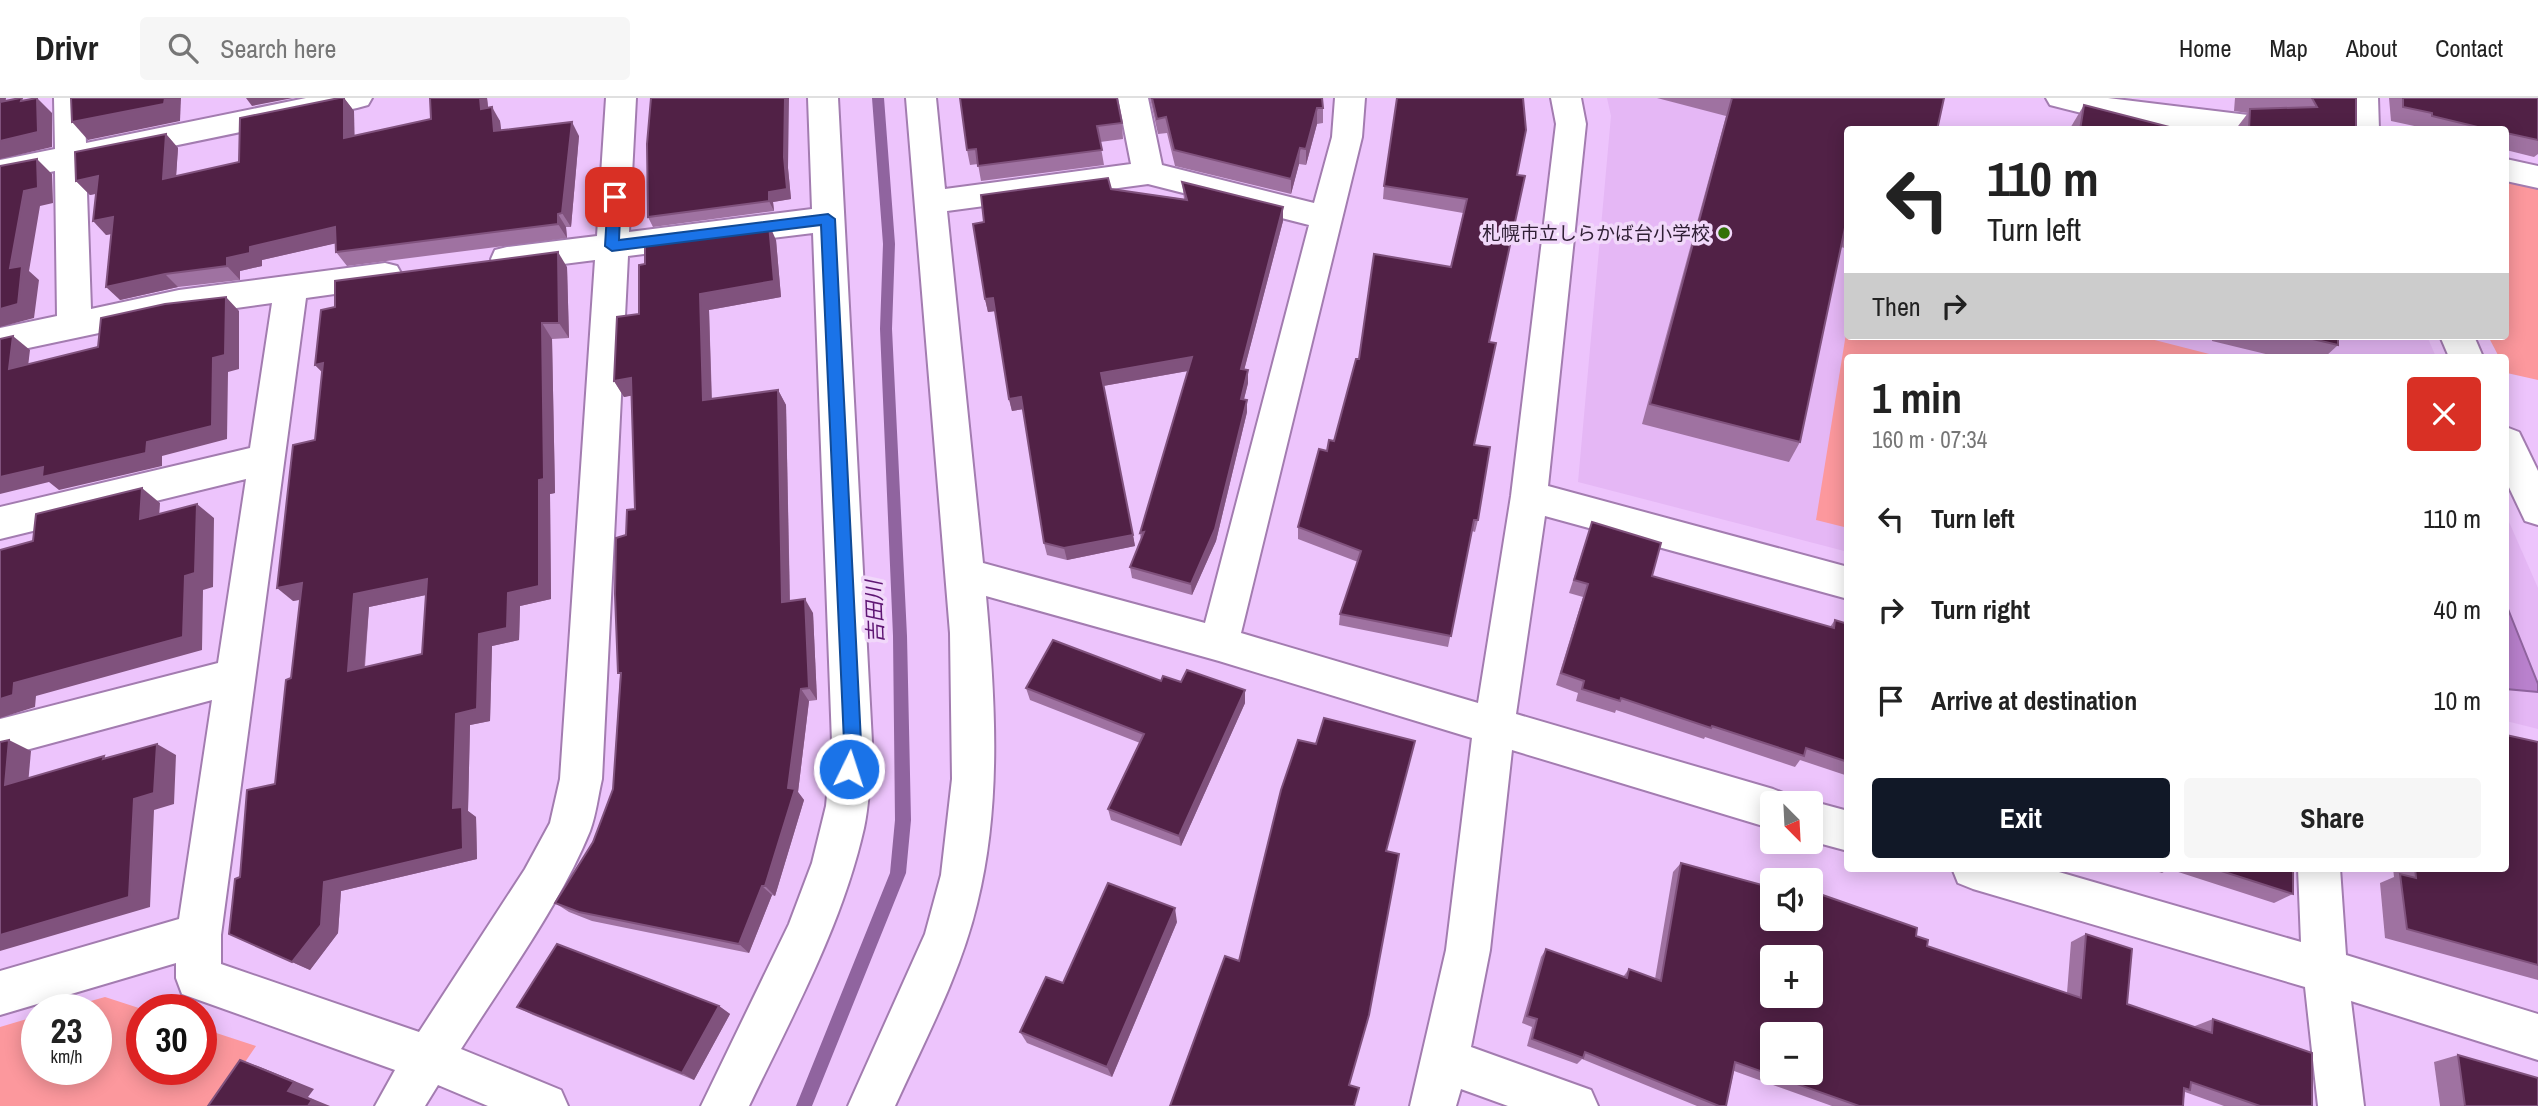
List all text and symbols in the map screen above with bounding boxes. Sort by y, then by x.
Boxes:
search box [140,17,630,80]
text: Drivr [35,26,98,70]
icon: search [164,29,202,67]
text: Search here [220,31,336,66]
text: Home [2179,32,2231,64]
text: Map [2269,32,2308,64]
text: About [2346,32,2397,64]
text: Contact [2435,32,2503,64]
text: 110 m [1987,145,2099,211]
icon: left [1872,154,1963,245]
pin [585,167,645,227]
icon: arrive [596,178,634,216]
text: Turn left [1987,208,2081,251]
place label: 札幌市立しらかば台小学校 [1482,220,1710,246]
marker: 札幌市立しらかば台小学校 [1716,225,1732,241]
icon: right [1935,287,1973,325]
text: Then [1872,289,1921,324]
text: 1 min [1872,370,1962,426]
button: close [2407,377,2481,451]
text: 160 m · 07:34 [1872,424,1987,455]
icon: left [1872,500,1910,538]
text: Turn left [1931,501,2015,536]
text: 110 m [2423,501,2481,536]
water label: 吉田川 [859,578,890,644]
icon: right [1872,591,1910,629]
text: Turn right [1931,592,2030,627]
text: 40 m [2434,592,2481,627]
icon: arrive [1872,682,1910,720]
text: Arrive at destination [1931,683,2137,718]
text: 10 m [2434,683,2481,718]
position arrow [812,732,886,806]
button: Exit [1872,778,2170,858]
button: Share [2184,778,2481,858]
north arrow [1760,791,1824,854]
map controls [1760,791,1823,1085]
button: sound [1760,868,1823,931]
button: + [1760,945,1823,1008]
speed limit sign: 30 [126,994,217,1085]
text: 23 [51,1007,82,1054]
button: − [1760,1022,1823,1085]
text: km/h [51,1044,83,1069]

